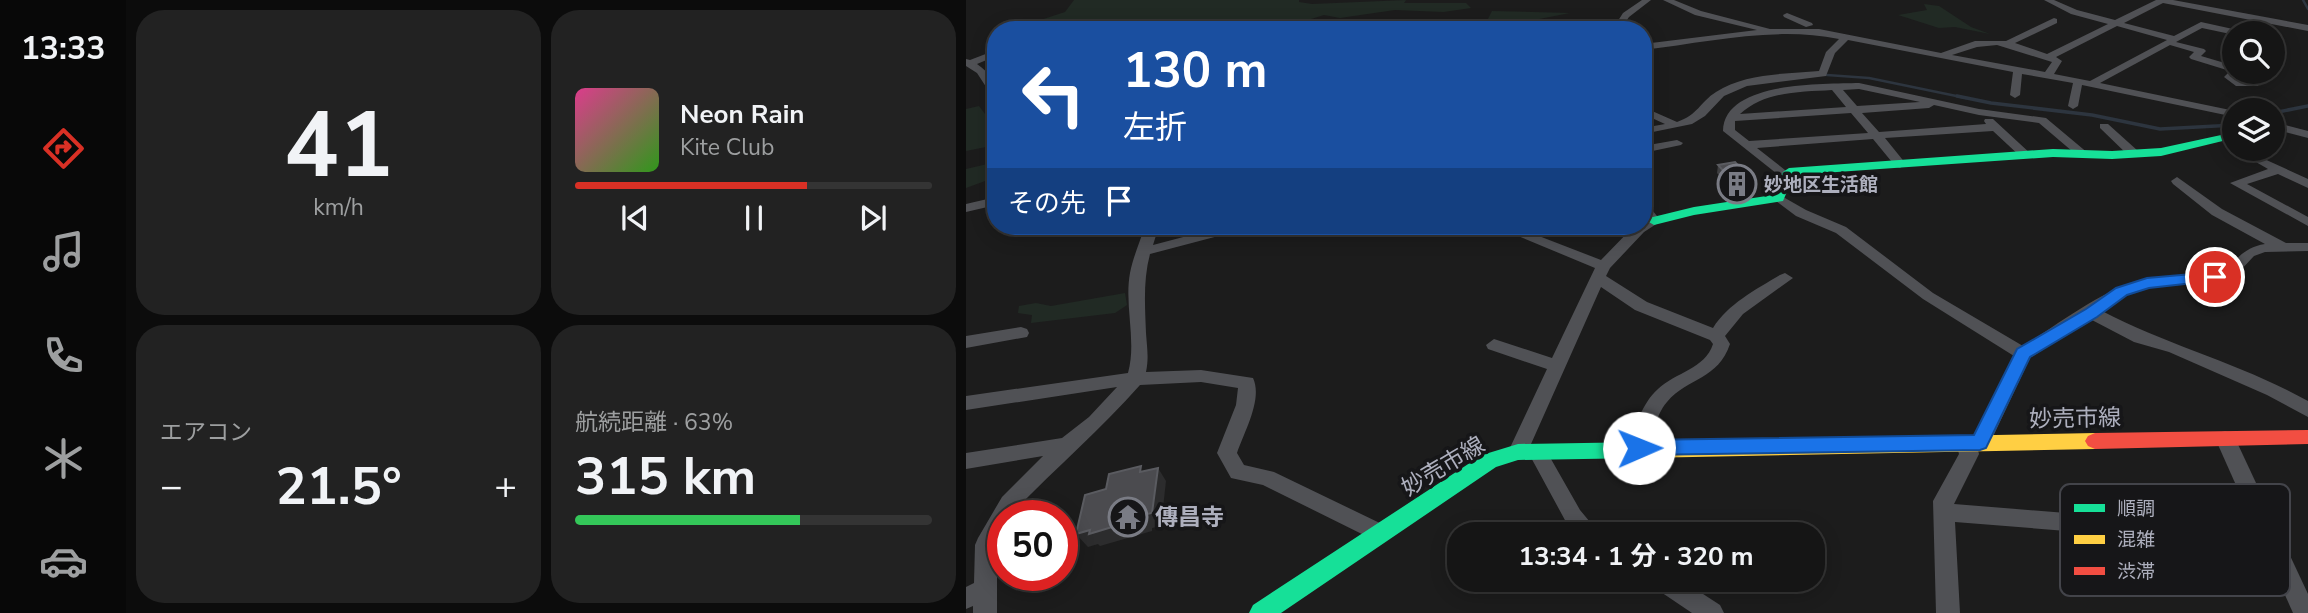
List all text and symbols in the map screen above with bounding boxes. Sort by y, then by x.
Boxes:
map controls [2222,21,2285,161]
button: search [2222,21,2285,84]
text: 13:33 [21,27,105,70]
text: 130 m [1123,37,1267,104]
icon: left [1008,49,1099,140]
text: 41 [284,84,393,208]
text: Neon Rain [680,97,805,132]
button: layers [2222,98,2285,161]
text: 左折 [1123,106,1187,149]
icon: directions [39,124,88,173]
text: Kite Club [680,132,774,163]
building icon: 妙地区生活館 [1716,163,1758,205]
place label: 妙地区生活館 [1764,172,1878,198]
icon: arrive [1100,182,1138,220]
text: その先 [1008,186,1086,221]
text: km/h [313,192,364,223]
icon: previous [616,199,654,237]
icon: pause [735,199,773,237]
icon: next [854,199,892,237]
icon: music [39,227,88,276]
pin [2185,247,2245,307]
icon: arrive [2196,258,2234,296]
icon: phone [39,331,88,380]
street label: 妙売市線 [2029,402,2121,435]
text: 航続距離 · 63% [575,407,733,438]
position arrow [1602,411,1676,485]
text: エアコン [160,417,252,448]
street label: 妙売市線 [1396,429,1491,503]
icon: climate [39,434,88,483]
text: 315 km [575,441,756,512]
text: 21.5° [275,451,402,522]
text: − [160,461,183,512]
text: + [494,461,517,512]
legend [2060,484,2290,596]
temple icon: 傳昌寺 [1107,496,1149,538]
text: 順調 [2117,496,2155,522]
speed limit sign: 50 [987,500,1078,591]
place label: 傳昌寺 [1155,502,1224,533]
text: 混雑 [2117,527,2155,553]
icon: car [39,537,88,586]
text: 13:34 · 1 分 · 320 m [1518,539,1754,574]
text: 渋滞 [2117,559,2155,585]

